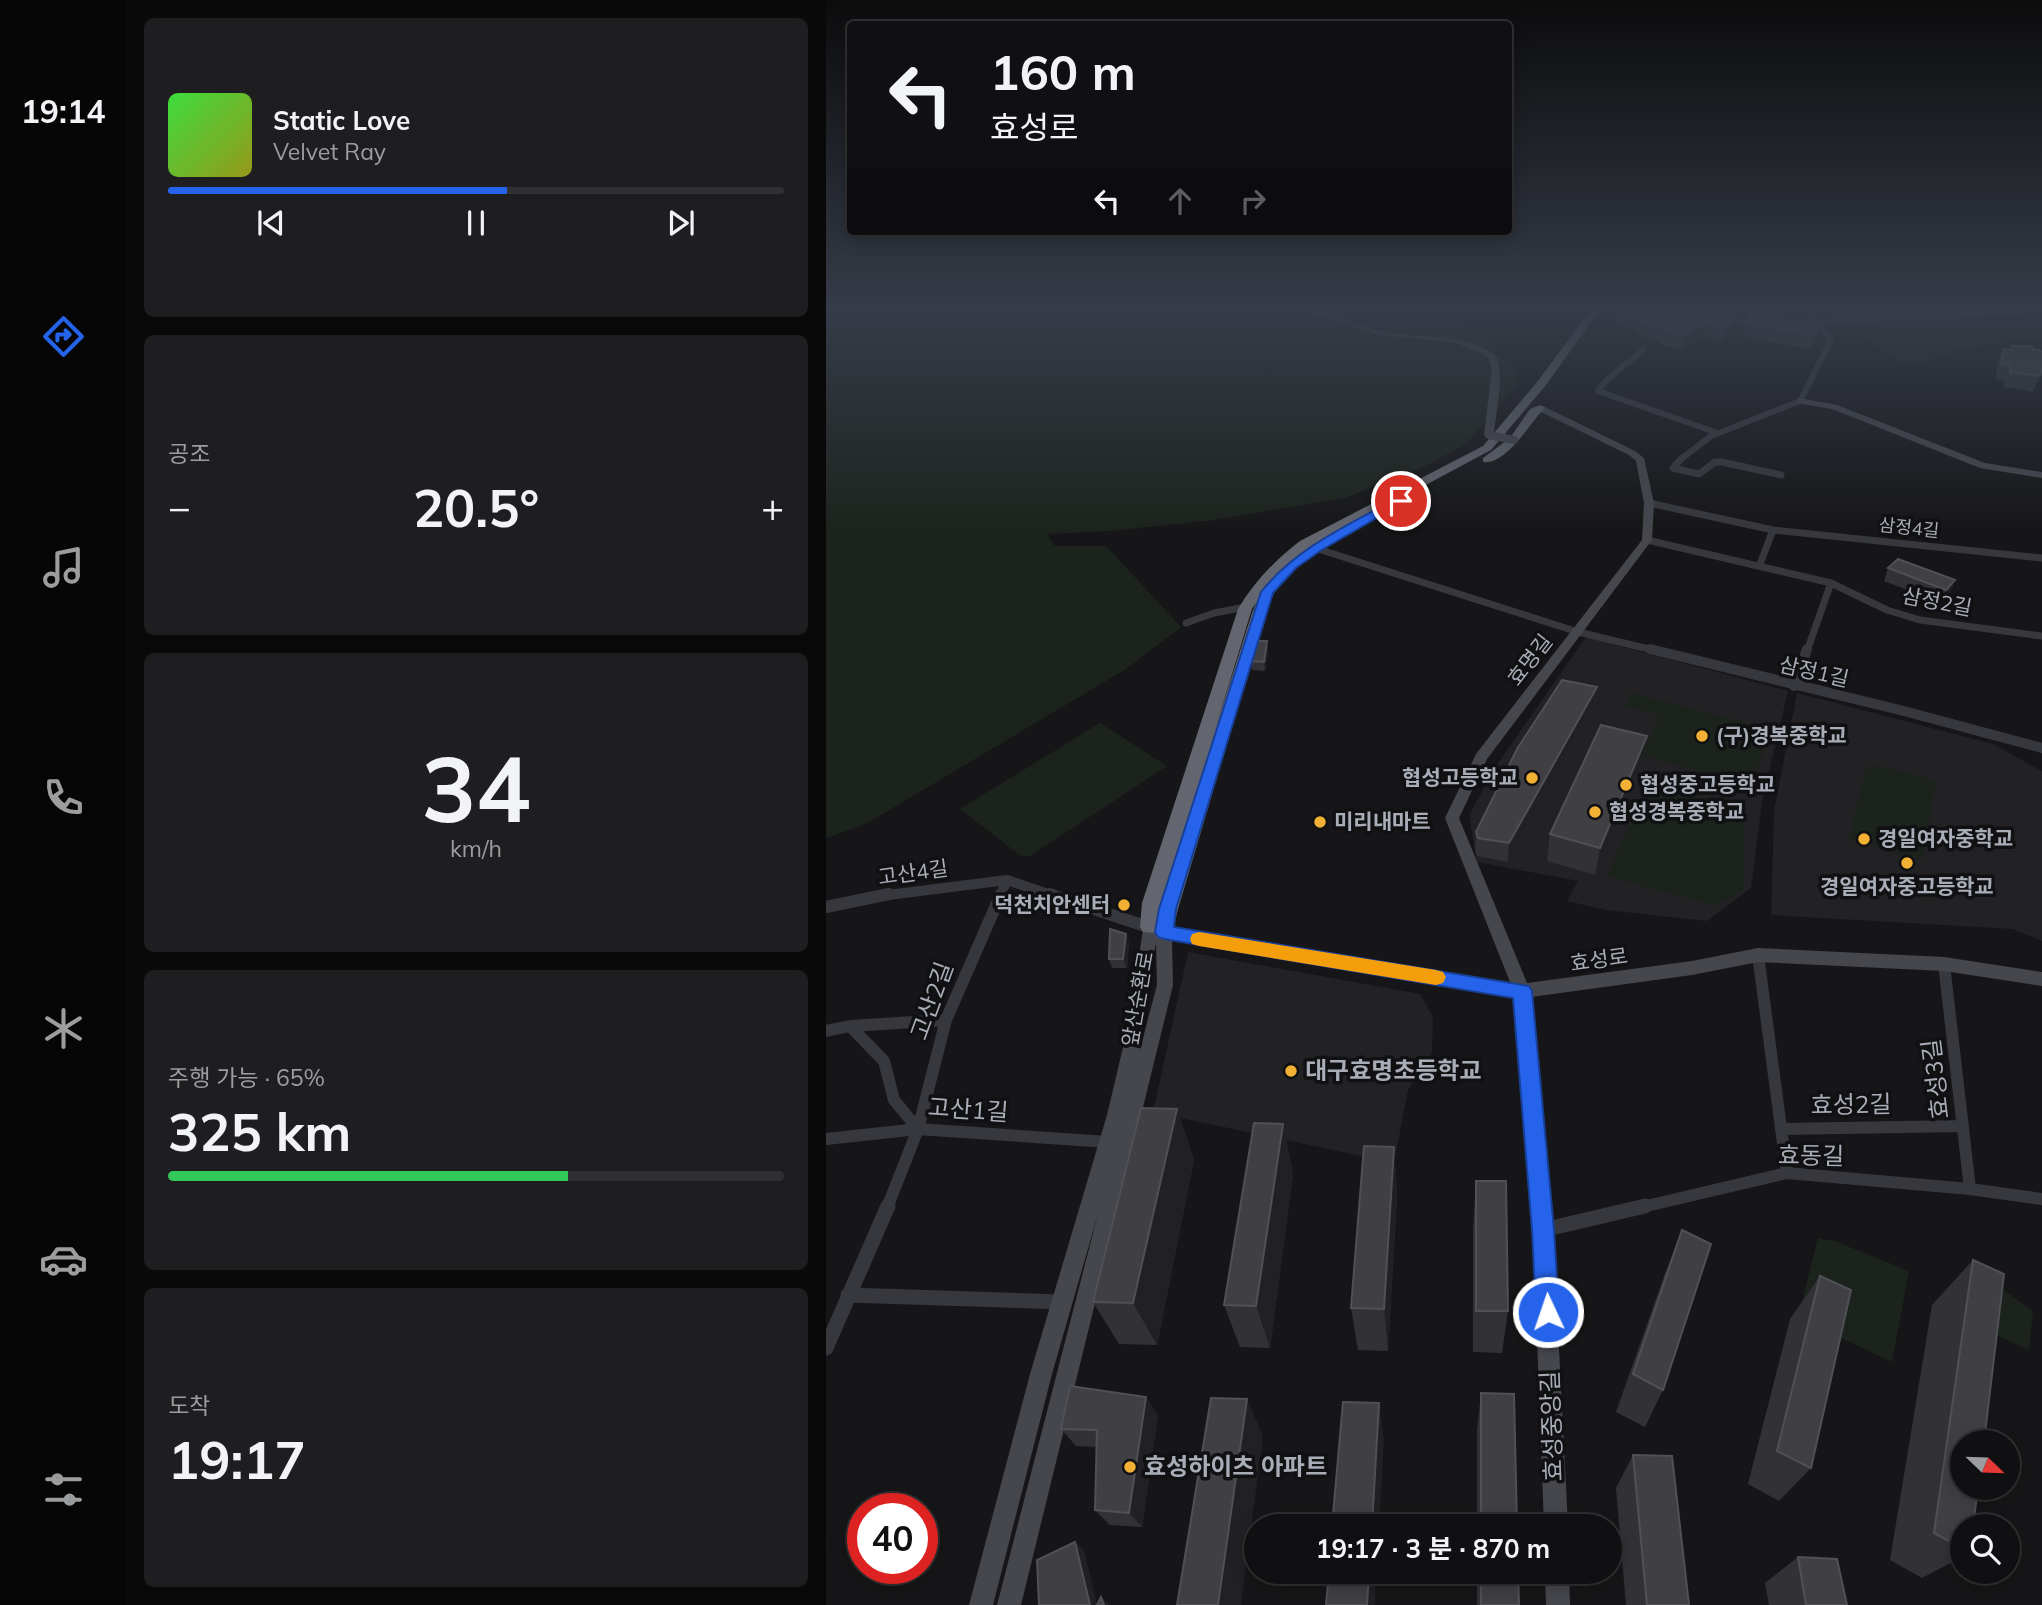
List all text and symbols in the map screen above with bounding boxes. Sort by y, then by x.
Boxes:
text: 160 m [990,41,1136,102]
icon: left [875,49,966,140]
text: 19:14 [21,91,105,131]
text: Static Love [273,104,410,137]
text: 효성로 [990,107,1078,147]
text: Velvet Ray [273,137,386,166]
icon: left [1088,182,1126,220]
icon: ahead [1161,182,1199,220]
icon: right [1234,182,1272,220]
icon: previous [252,204,290,242]
icon: pause [457,204,495,242]
icon: next [662,204,700,242]
icon: directions [39,312,88,361]
text: 공조 [168,439,210,468]
pin [1371,471,1431,531]
text: 20.5° [413,475,539,540]
icon: arrive [1382,482,1420,520]
text: − [168,483,191,531]
text: + [761,483,784,531]
street label: 삼정4길 [1878,513,1940,542]
icon: music [39,543,88,592]
street label: 삼정2길 [1900,582,1974,621]
street label: 효명길 [1501,629,1557,690]
street label: 삼정1길 [1777,650,1852,692]
place label: (구)경복중학교 [1716,722,1847,748]
marker: (구)경복중학교 [1694,728,1710,744]
text: 34 [421,731,531,845]
place label: 협성고등학교 [1402,764,1518,790]
marker: 협성고등학교 [1524,770,1540,786]
place label: 협성중고등학교 [1640,771,1775,797]
icon: phone [39,773,88,822]
marker: 협성중고등학교 [1618,777,1634,793]
place label: 협성경복중학교 [1609,798,1744,824]
marker: 협성경복중학교 [1587,804,1603,820]
place label: 미리내마트 [1334,808,1431,834]
marker: 미리내마트 [1312,814,1328,830]
place label: 경일여자중학교 [1878,825,2013,851]
marker: 경일여자중학교 [1856,831,1872,847]
text: km/h [450,834,502,863]
street label: 고산4길 [876,854,950,890]
marker: 경일여자중고등학교 [1899,855,1915,871]
place label: 경일여자중고등학교 [1820,873,1994,899]
place label: 덕천치안센터 [994,891,1110,917]
marker: 덕천치안센터 [1116,897,1132,913]
street label: 효성로 [1568,942,1629,976]
street label: 앞산순환로 [1116,949,1158,1049]
street label: 고산2길 [903,958,959,1044]
icon: climate [39,1004,88,1053]
street label: 효성3길 [1915,1037,1955,1121]
place label: 대구효명초등학교 [1305,1055,1482,1085]
text: 주행 가능 · 65% [168,1063,325,1092]
marker: 대구효명초등학교 [1283,1063,1299,1079]
street label: 효성2길 [1810,1088,1892,1120]
street label: 고산1길 [927,1091,1009,1127]
text: 325 km [168,1099,351,1164]
street label: 효동길 [1778,1139,1844,1171]
icon: car [39,1235,88,1284]
position arrow [1511,1275,1585,1349]
street label: 효성중앙길 [1534,1370,1568,1482]
text: 도착 [168,1391,210,1420]
text: 19:17 [168,1427,306,1492]
north arrow [1950,1430,2020,1500]
map controls [1950,1430,2020,1584]
place label: 효성하이츠 아파트 [1144,1451,1327,1481]
marker: 효성하이츠 아파트 [1122,1459,1138,1475]
icon: filters [39,1465,88,1514]
speed limit sign: 40 [847,1493,938,1584]
button: search [1950,1514,2020,1584]
text: 19:17 · 3 분 · 870 m [1316,1532,1550,1565]

